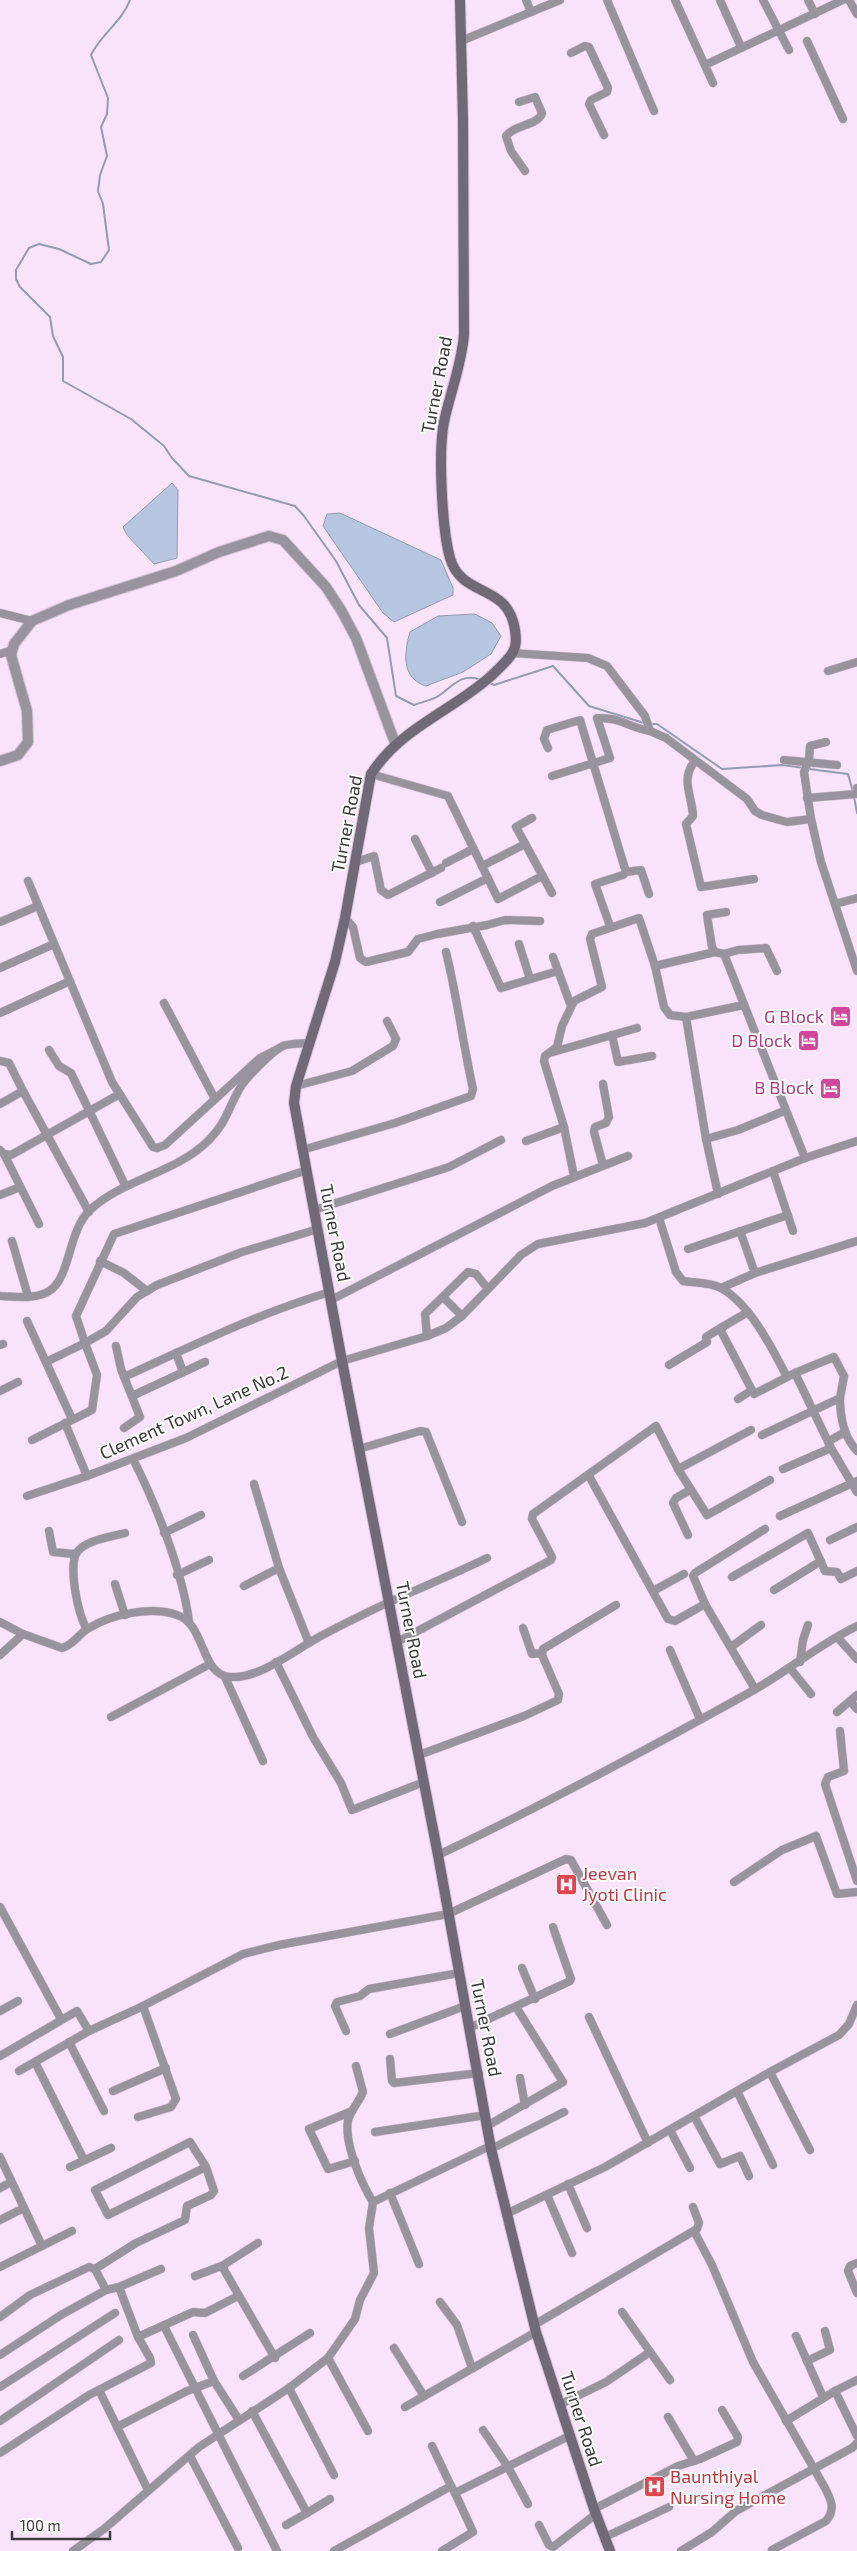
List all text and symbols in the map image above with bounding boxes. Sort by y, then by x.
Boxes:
street label: Turner Road [416,334,456,435]
street label: Turner Road [326,773,366,874]
place label: G Block [764,1005,824,1027]
hotel icon: G Block [828,1005,852,1029]
place label: D Block [731,1029,792,1051]
hotel icon: D Block [796,1029,820,1053]
place label: B Block [754,1076,814,1098]
hotel icon: B Block [818,1076,842,1100]
street label: Turner Road [316,1182,356,1283]
street label: Clement Town, Lane No.2 [96,1361,291,1464]
street label: Turner Road [392,1579,432,1680]
place label: Jeevan Jyoti Clinic [582,1862,667,1905]
hospital icon: Jeevan Jyoti Clinic [554,1872,578,1896]
street label: Turner Road [467,1977,507,2078]
street label: Turner Road [556,2368,608,2469]
place label: Baunthiyal Nursing Home [670,2465,786,2508]
hospital icon: Baunthiyal Nursing Home [642,2475,666,2499]
scale bar [12,2508,110,2540]
text: 100 m [20,2516,61,2534]

